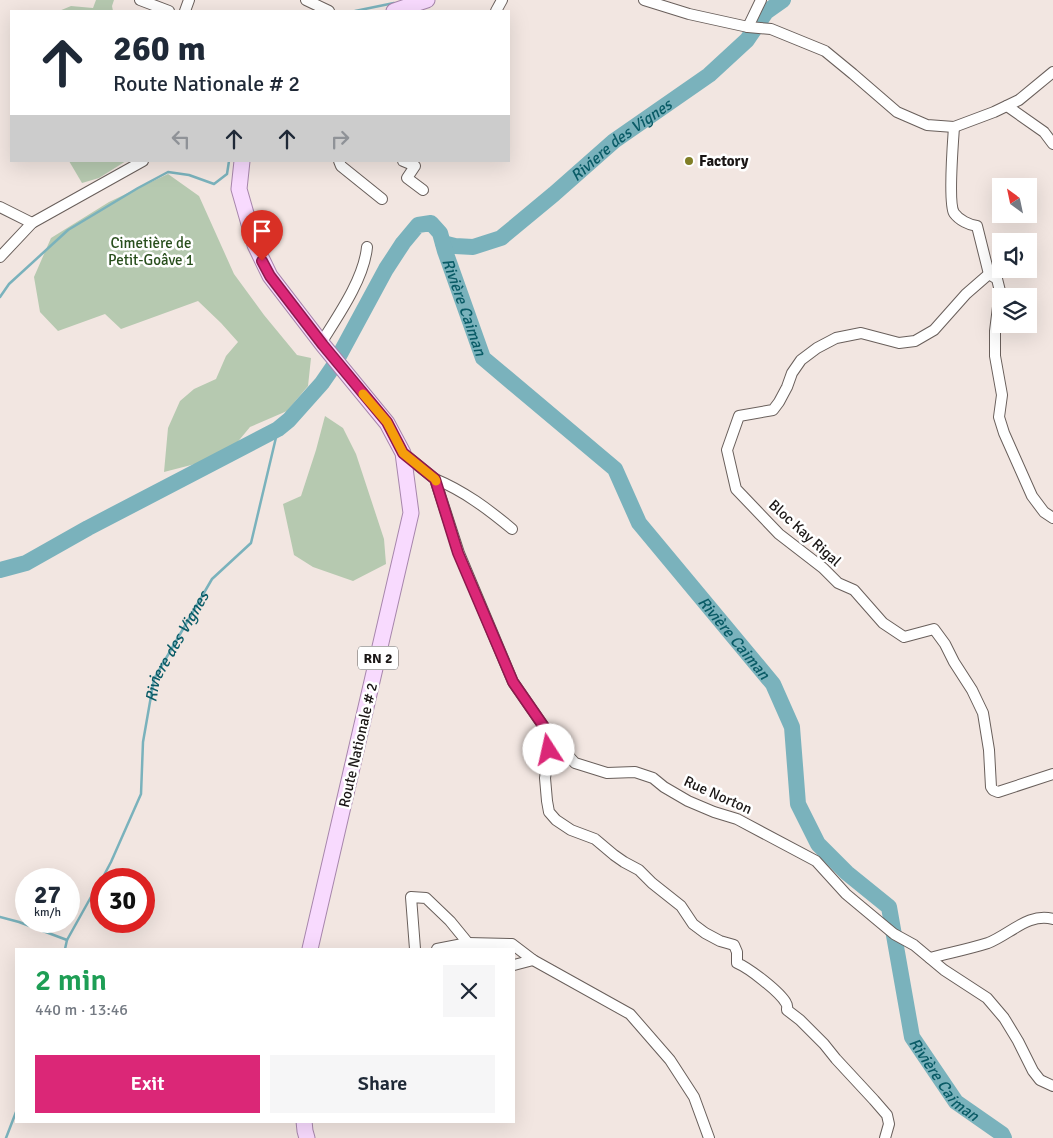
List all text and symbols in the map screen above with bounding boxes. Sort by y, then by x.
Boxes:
text: 260 m [113,27,206,70]
icon: ahead [30,30,95,95]
text: Route Nationale # 2 [113,70,300,97]
water label: Riviere des Vignes [567,94,678,186]
icon: left [167,125,195,153]
icon: ahead [220,125,248,153]
icon: ahead [273,125,301,153]
icon: right [326,125,354,153]
place label: Factory [699,152,749,170]
marker: Factory [683,155,695,167]
north arrow [992,178,1038,222]
map controls [992,178,1037,333]
pin [241,210,283,261]
icon: arrive [248,217,276,245]
button: sound [992,233,1037,278]
park label: Cimetière de Petit-Goâve 1 [108,234,194,269]
water label: Rivière Caiman [437,256,491,360]
button: layers [992,288,1037,333]
street label: Bloc Kay Rigal [765,496,845,570]
water label: Riviere des Vignes [141,586,215,704]
water label: Rivière Caiman [693,593,775,685]
road number: RN 2 [358,646,398,670]
street label: Route Nationale # 2 [335,681,381,809]
position arrow [522,723,574,775]
street label: Rue Norton [681,772,755,818]
speed limit sign: 30 [90,868,155,933]
text: 27 [34,879,61,910]
text: km/h [34,905,61,920]
text: 2 min [35,962,107,999]
button: close [443,965,495,1017]
text: 440 m · 13:46 [35,1000,128,1020]
water label: Rivière Caiman [904,1034,984,1127]
button: Exit [35,1055,260,1113]
button: Share [270,1055,495,1113]

